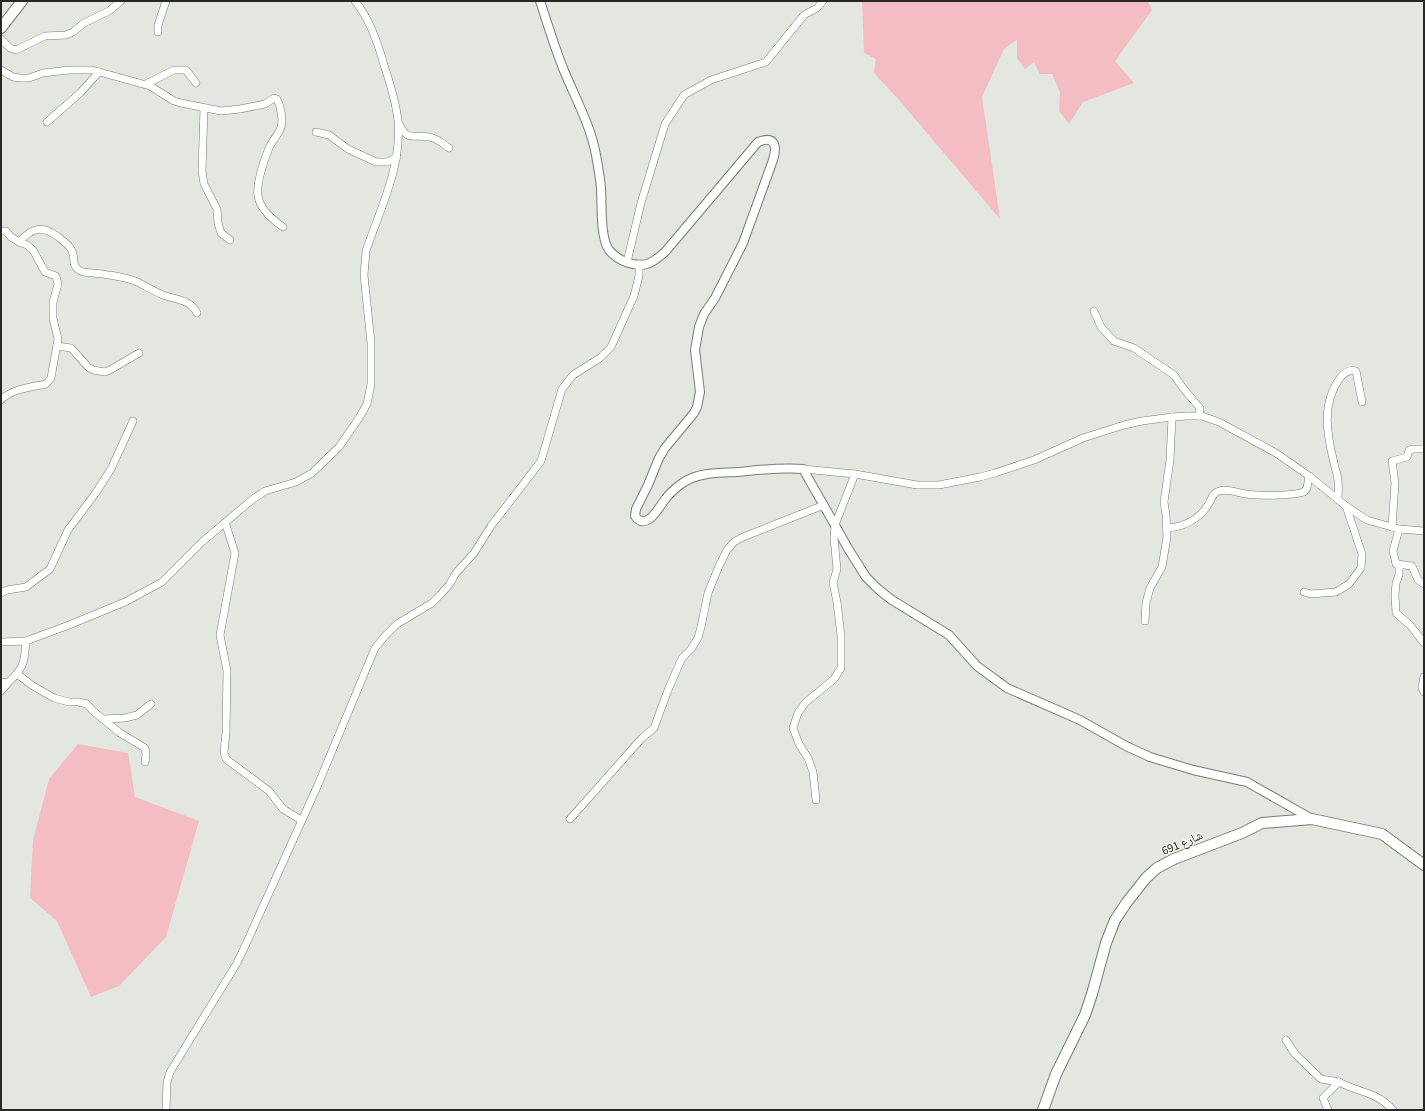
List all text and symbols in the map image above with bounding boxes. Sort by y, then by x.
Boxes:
street label: شارع 691 [1159,827,1205,860]

